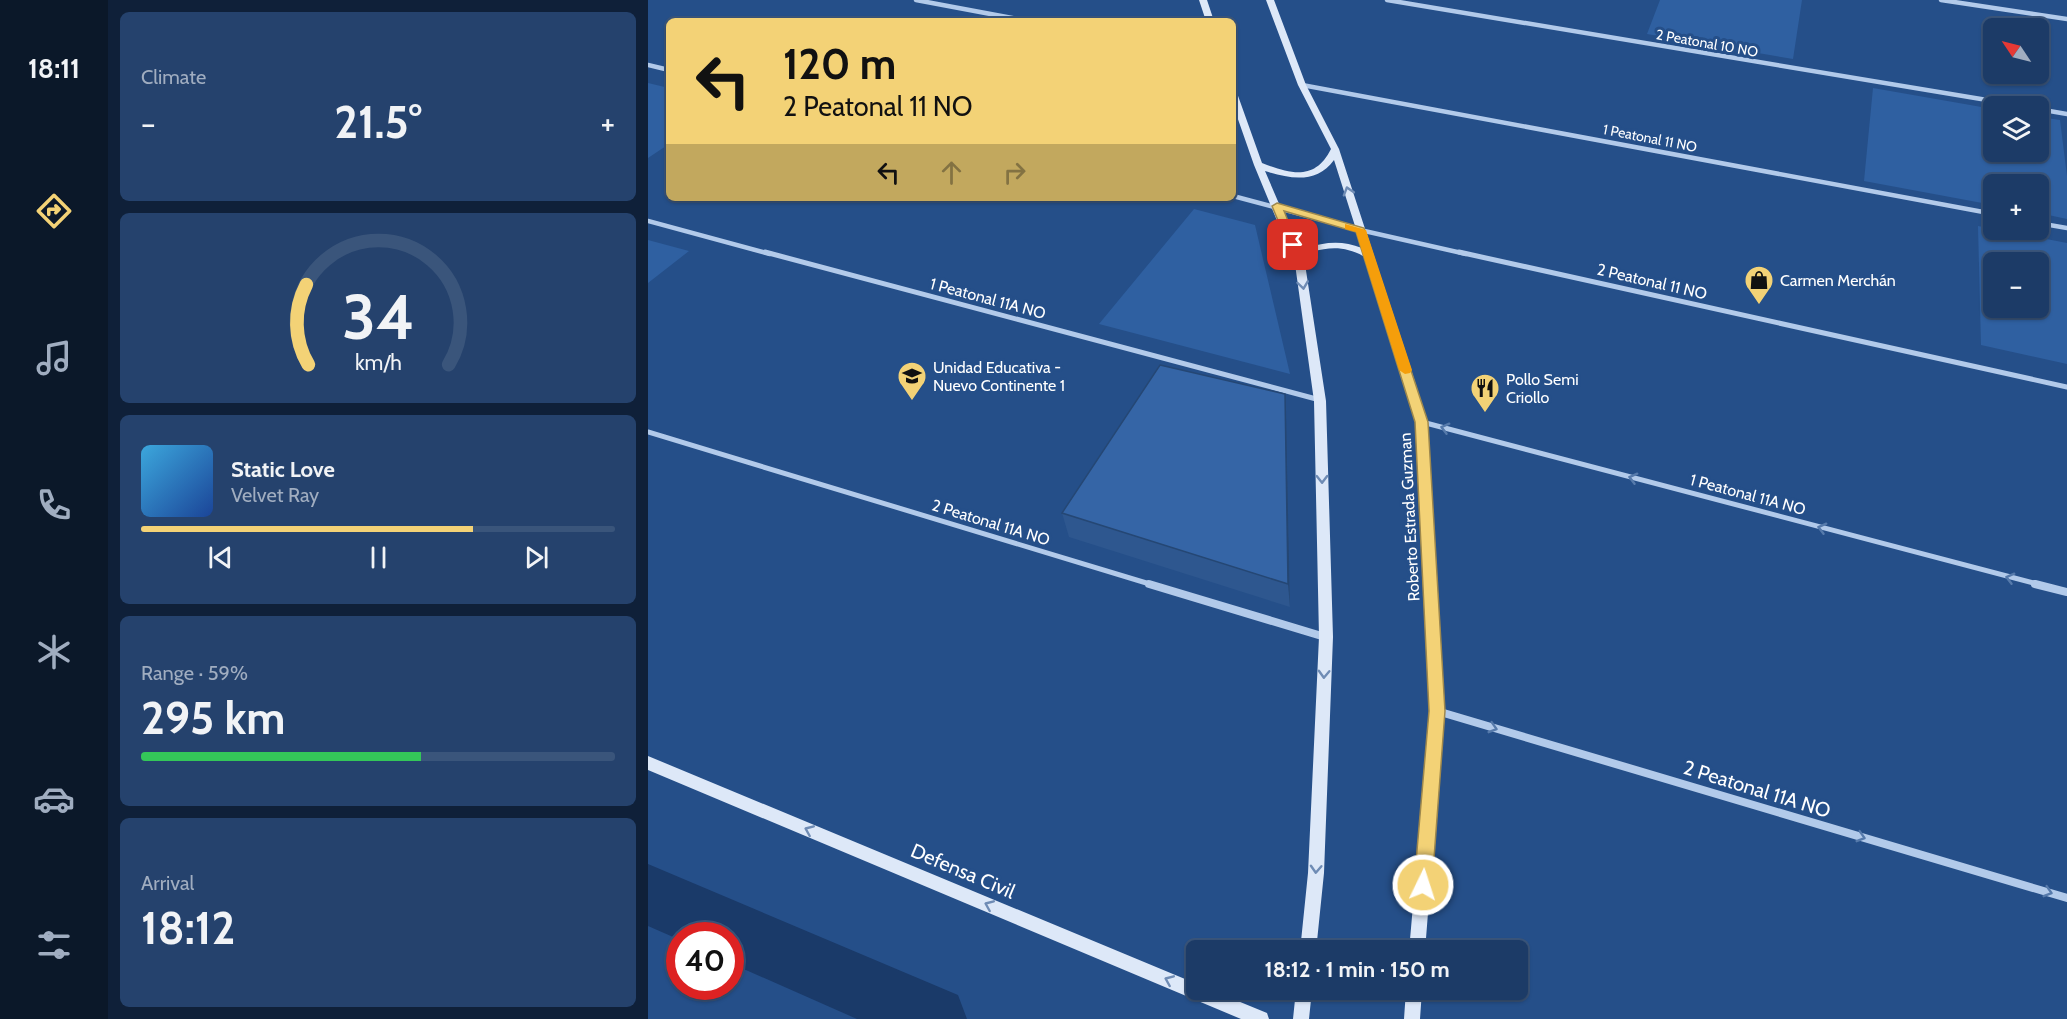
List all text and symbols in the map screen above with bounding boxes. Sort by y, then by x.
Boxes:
north arrow [1983,18,2049,84]
map controls [1983,18,2049,318]
street label: 2 Peatonal 10 NO [1654,25,1760,61]
text: 120 m [783,38,896,90]
icon: left [684,42,762,120]
text: 18:11 [28,52,80,85]
text: Climate [141,65,206,89]
text: 2 Peatonal 11 NO [783,90,973,123]
text: 21.5° [334,95,422,149]
button: layers [1983,96,2049,162]
text: − [141,103,156,143]
text: + [600,103,615,143]
street label: 1 Peatonal 11 NO [1601,120,1699,156]
icon: left [872,156,905,189]
icon: ahead [935,156,968,189]
icon: right [998,156,1031,189]
button: + [1983,174,2049,240]
one-way arrow [1343,186,1355,197]
icon: directions [33,190,75,232]
pin [1267,219,1318,270]
icon: arrive [1276,228,1309,261]
button: − [1983,252,2049,318]
street label: 2 Peatonal 11 NO [1595,260,1709,303]
shop icon: Carmen Merchán [1743,264,1775,306]
place label: Carmen Merchán [1780,271,1896,290]
street label: 1 Peatonal 11A NO [928,274,1048,323]
text: 34 [342,279,414,355]
one-way arrow [1297,280,1309,290]
icon: music [33,337,75,379]
text: km/h [355,350,401,376]
place label: Unidad Educativa - Nuevo Continente 1 [933,358,1065,395]
school or university icon: Unidad Educativa - Nuevo Continente 1 [896,360,928,402]
place label: Pollo Semi Criollo [1506,370,1579,407]
restaurant icon: Pollo Semi Criollo [1469,372,1501,414]
one-way arrow [1440,423,1450,436]
street label: Roberto Estrada Guzman [1396,432,1423,602]
text: Static Love [231,456,335,483]
street label: 1 Peatonal 11A NO [1688,470,1808,519]
one-way arrow [1629,473,1639,485]
one-way arrow [1316,474,1328,483]
text: Velvet Ray [231,483,319,507]
icon: phone [33,484,75,526]
street label: 2 Peatonal 11A NO [930,496,1052,549]
one-way arrow [1817,522,1827,535]
icon: previous [204,541,237,574]
icon: pause [362,541,395,574]
icon: next [520,541,553,574]
one-way arrow [2006,572,2016,585]
icon: climate [33,631,75,673]
text: Range · 59% [141,661,248,685]
one-way arrow [1318,669,1331,678]
text: 295 km [141,691,285,745]
one-way arrow [1488,720,1498,733]
street label: 2 Peatonal 11A NO [1680,755,1834,823]
icon: car [33,778,75,820]
one-way arrow [804,825,815,837]
one-way arrow [1855,830,1866,842]
street label: Defensa Civil [907,838,1019,904]
position arrow [1391,853,1455,917]
one-way arrow [1310,864,1323,873]
text: Arrival [141,871,194,895]
one-way arrow [2042,885,2053,897]
one-way arrow [984,900,995,912]
text: 18:12 [141,901,235,955]
speed limit sign: 40 [666,922,744,1000]
icon: filters [33,924,75,966]
text: 18:12 · 1 min · 150 m [1264,956,1450,983]
one-way arrow [1164,975,1175,987]

